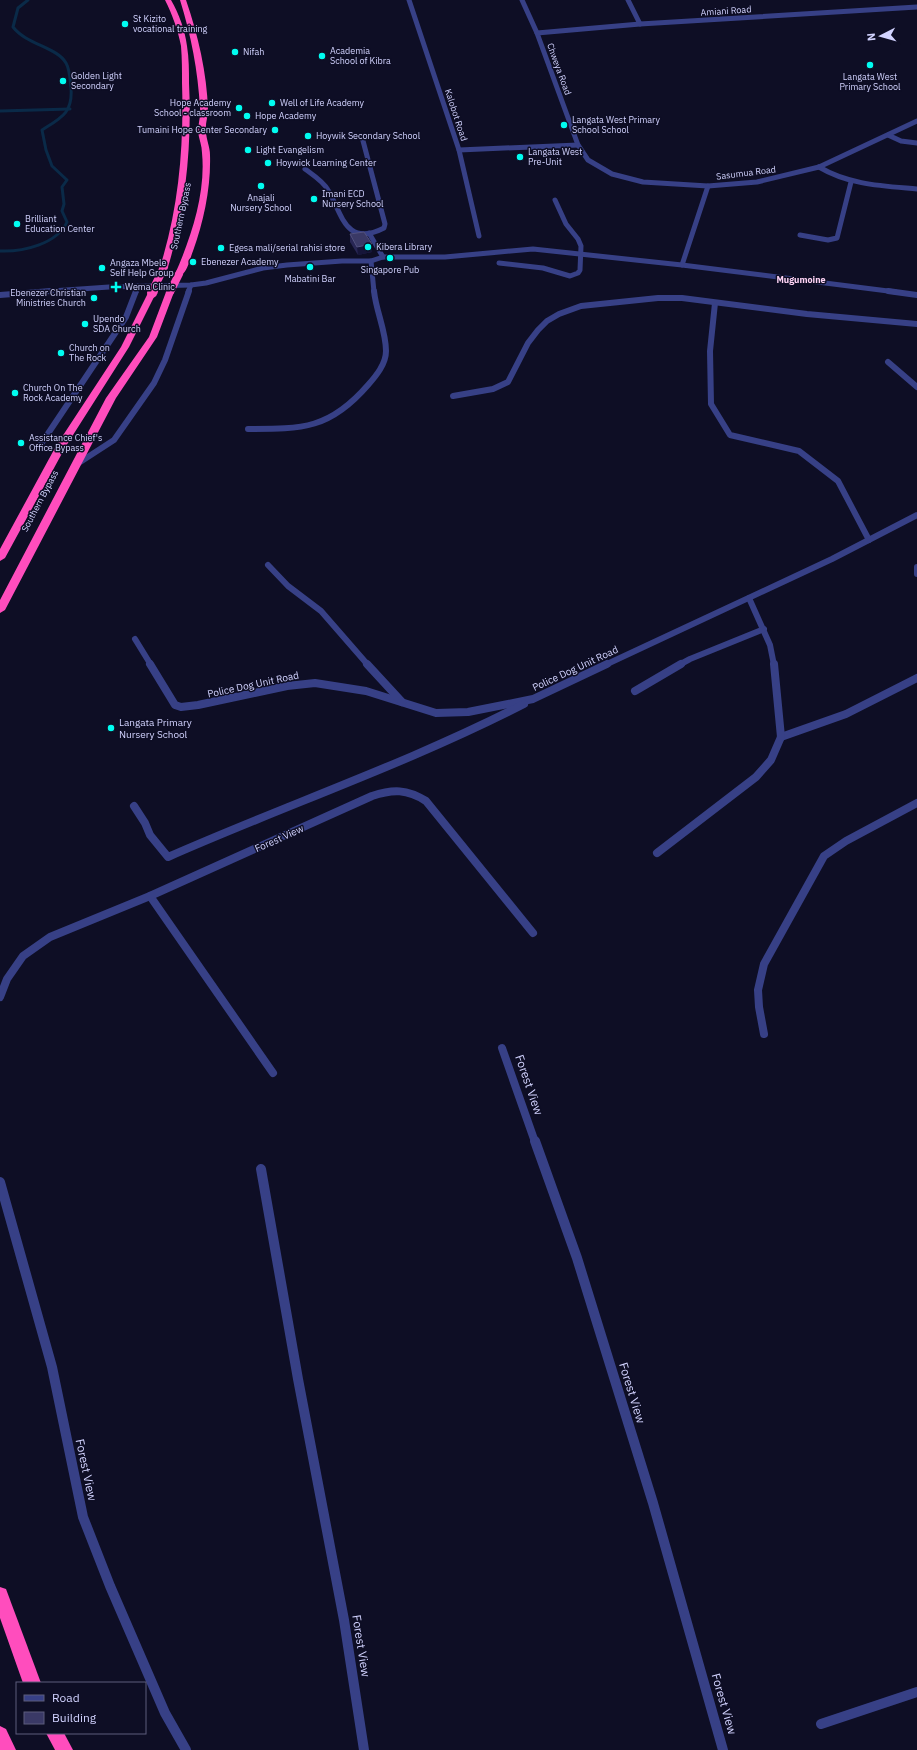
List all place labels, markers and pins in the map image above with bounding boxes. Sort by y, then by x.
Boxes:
place label: St Kizito vocational training [133,13,208,34]
marker: St Kizito vocational training [120,19,130,29]
place label: Academia School of Kibra [330,45,391,66]
place label: Nifah [243,46,264,57]
marker: Nifah [230,47,240,57]
marker: Academia School of Kibra [317,51,327,61]
marker: Langata West Primary School [865,60,875,70]
place label: Golden Light Secondary [71,70,122,91]
place label: Langata West Primary School [840,71,901,92]
marker: Golden Light Secondary [58,76,68,86]
place label: Hope Academy School - classroom [154,97,232,118]
place label: Well of Life Academy [280,97,365,108]
marker: Well of Life Academy [267,98,277,108]
marker: Hope Academy School - classroom [234,103,244,113]
place label: Hope Academy [255,110,317,121]
marker: Hope Academy [242,111,252,121]
place label: Langata West Primary School School [572,114,660,135]
marker: Langata West Primary School School [559,120,569,130]
place label: Tumaini Hope Center Secondary [137,124,267,135]
marker: Tumaini Hope Center Secondary [270,125,280,135]
place label: Hoywik Secondary School [316,130,421,141]
marker: Hoywik Secondary School [303,131,313,141]
place label: Light Evangelism [256,144,324,155]
marker: Light Evangelism [243,145,253,155]
place label: Langata West Pre-Unit [528,146,582,167]
marker: Langata West Pre-Unit [515,152,525,162]
place label: Hoywick Learning Center [276,157,377,168]
marker: Hoywick Learning Center [263,158,273,168]
marker: Anajali Nursery School [256,181,266,191]
place label: Imani ECD Nursery School [322,188,384,209]
place label: Anajali Nursery School [230,192,292,213]
marker: Imani ECD Nursery School [309,194,319,204]
place label: Brilliant Education Center [25,213,95,234]
marker: Brilliant Education Center [12,219,22,229]
place label: Kibera Library [376,241,433,252]
place label: Egesa mali/serial rahisi store [229,242,345,253]
marker: Kibera Library [363,242,373,252]
marker: Egesa mali/serial rahisi store [216,243,226,253]
marker: Singapore Pub [385,253,395,263]
place label: Ebenezer Academy [201,256,279,267]
place label: Angaza Mbele Self Help Group [110,257,174,278]
marker: Ebenezer Academy [188,257,198,267]
marker: Mabatini Bar [305,262,315,272]
marker: Angaza Mbele Self Help Group [97,263,107,273]
place label: Singapore Pub [361,264,419,275]
place label: Mabatini Bar [284,273,336,284]
marker: Wema Clinic [110,281,122,293]
place label: Wema Clinic [125,281,175,292]
place label: Ebenezer Christian Ministries Church [10,287,86,308]
marker: Ebenezer Christian Ministries Church [89,293,99,303]
place label: Upendo SDA Church [93,313,141,334]
marker: Upendo SDA Church [80,319,90,329]
place label: Church on The Rock [69,342,110,363]
marker: Church on The Rock [56,348,66,358]
place label: Church On The Rock Academy [23,382,83,403]
marker: Church On The Rock Academy [10,388,20,398]
place label: Assistance Chief's Office Bypass [29,432,102,453]
marker: Assistance Chief's Office Bypass [16,438,26,448]
place label: Langata Primary Nursery School [119,716,192,741]
marker: Langata Primary Nursery School [106,723,116,733]

